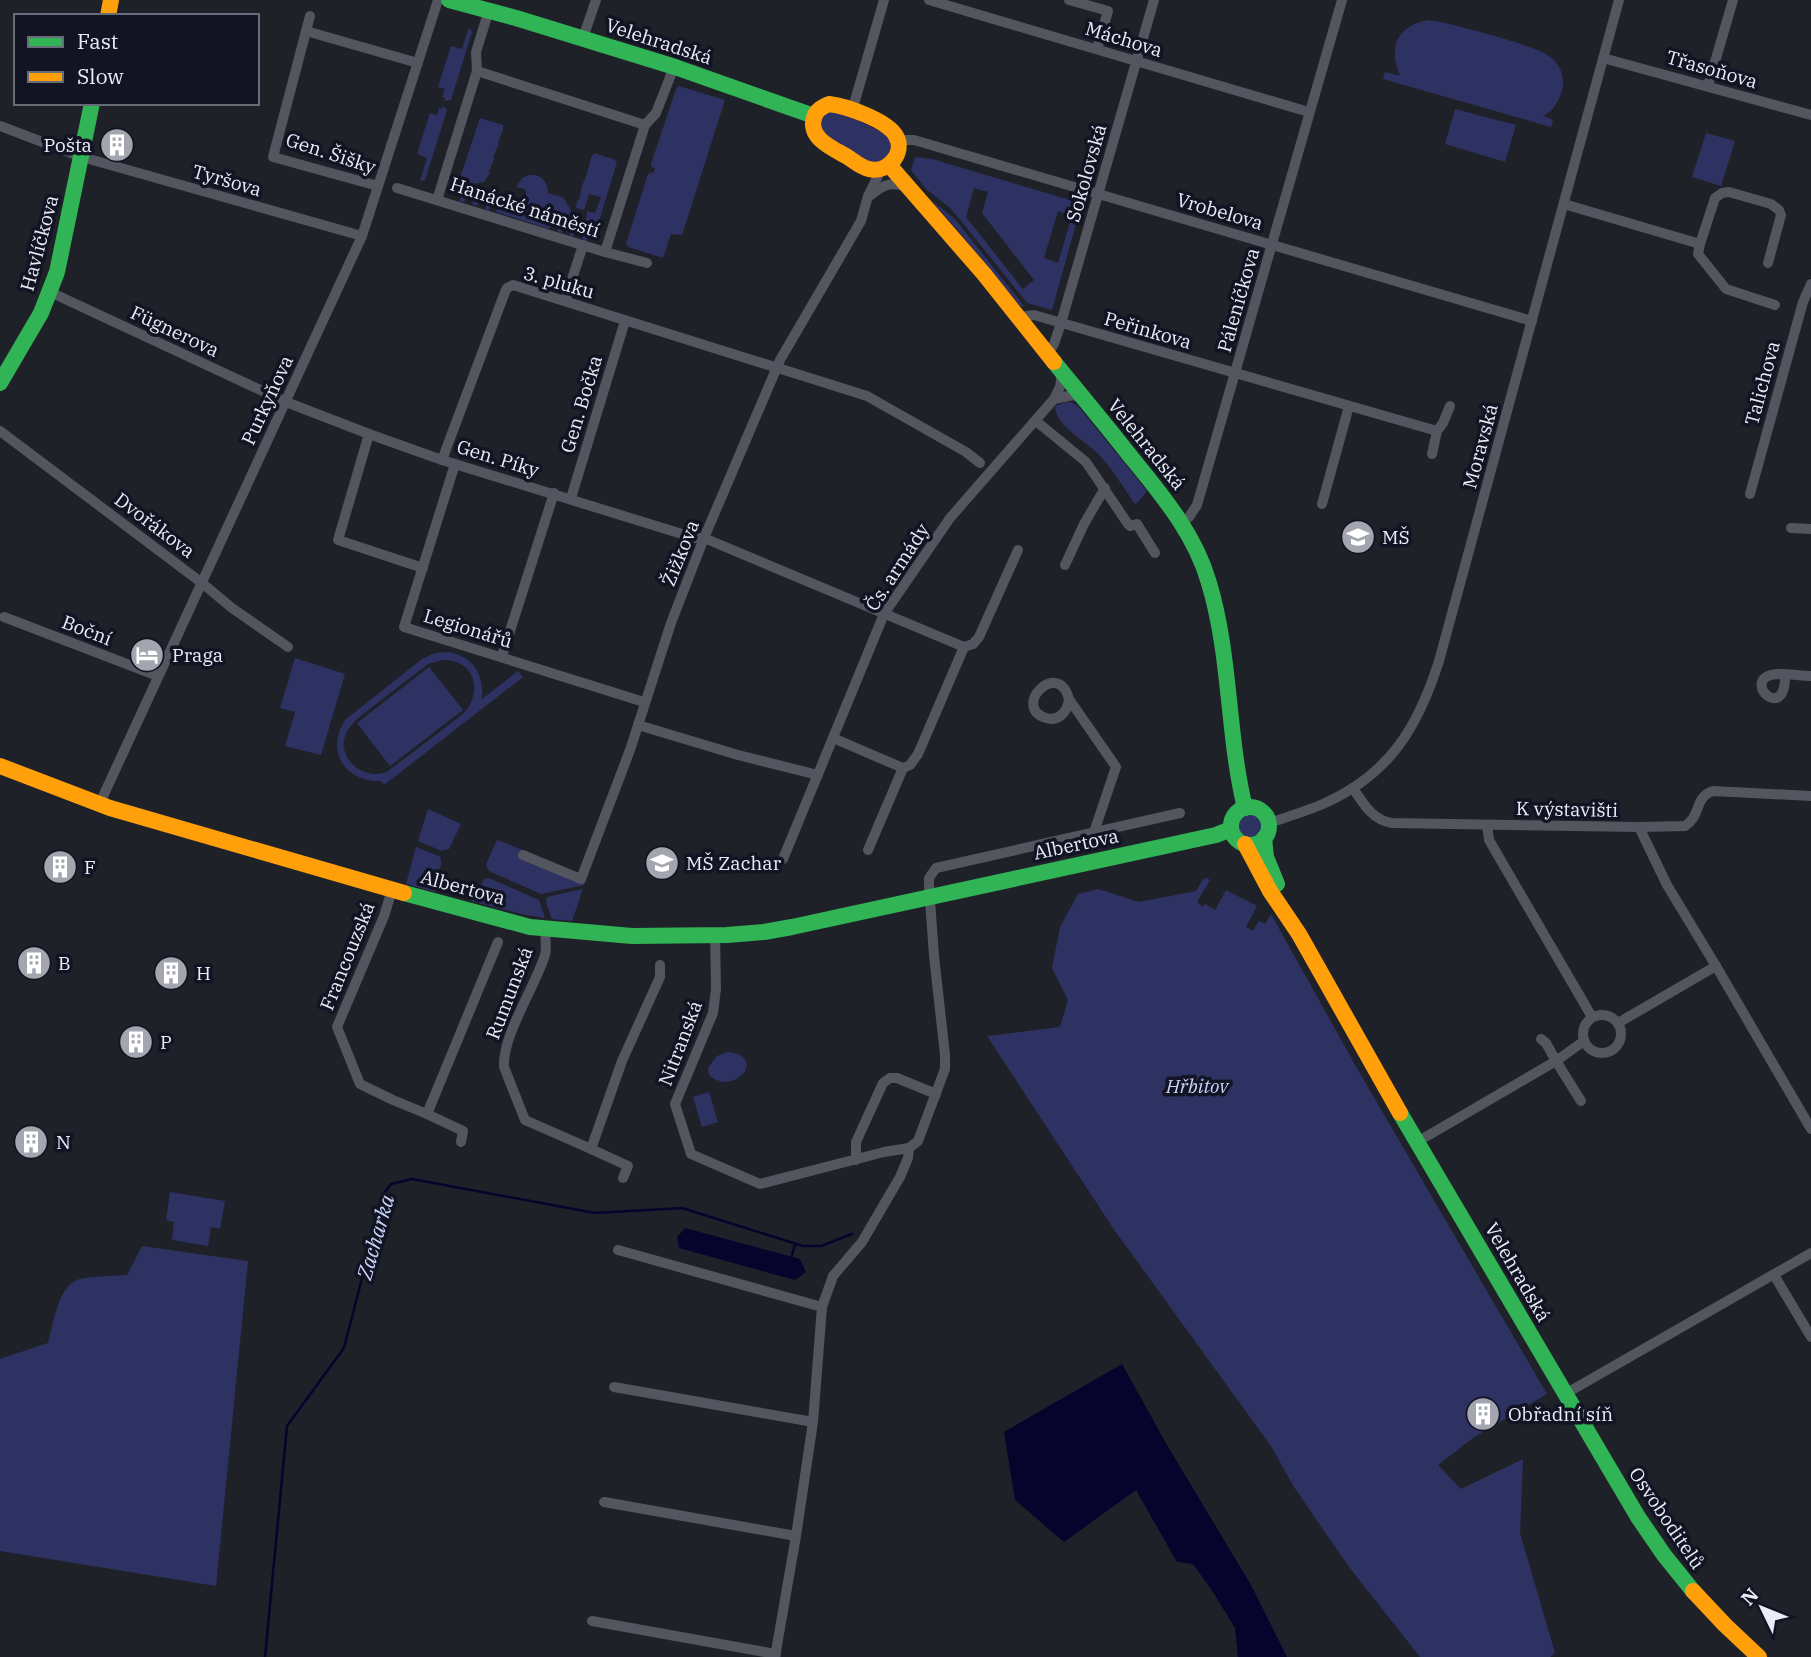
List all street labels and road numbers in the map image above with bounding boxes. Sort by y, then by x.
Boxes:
street label: Velehradská [603,12,715,70]
street label: Máchova [1083,16,1165,62]
street label: Třasoňova [1664,45,1760,93]
street label: Sokolovská [1061,121,1111,225]
street label: Gen. Šišky [283,127,380,179]
street label: Tyršova [190,159,264,201]
street label: Hanácké náměstí [447,172,603,242]
street label: Vrobelova [1174,187,1266,235]
street label: Havlíčkova [15,192,63,294]
street label: Páleníčkova [1212,245,1264,355]
street label: 3. pluku [521,260,597,304]
street label: Fügnerova [127,300,223,362]
street label: Peřinkova [1102,306,1194,354]
street label: Talichova [1739,338,1785,428]
street label: Purkyňova [236,351,298,449]
street label: Gen. Bočka [555,352,607,456]
street label: Velehradská [1103,393,1191,495]
street label: Moravská [1457,401,1503,491]
street label: Gen. Píky [454,434,543,482]
street label: Dvořákova [110,487,200,563]
street label: Žižkova [656,516,704,590]
street label: Čs. armády [860,518,935,615]
street label: Legionářů [421,603,516,653]
street label: Boční [59,610,115,650]
street label: K výstavišti [1516,796,1618,822]
street label: Albertova [1031,823,1121,865]
street label: Albertova [418,864,508,910]
street label: Francouzská [314,898,380,1014]
street label: Rumunská [480,943,538,1043]
street label: Nitranská [653,997,707,1089]
street label: Velehradská [1480,1218,1556,1326]
street label: Osvoboditelů [1624,1462,1710,1574]

